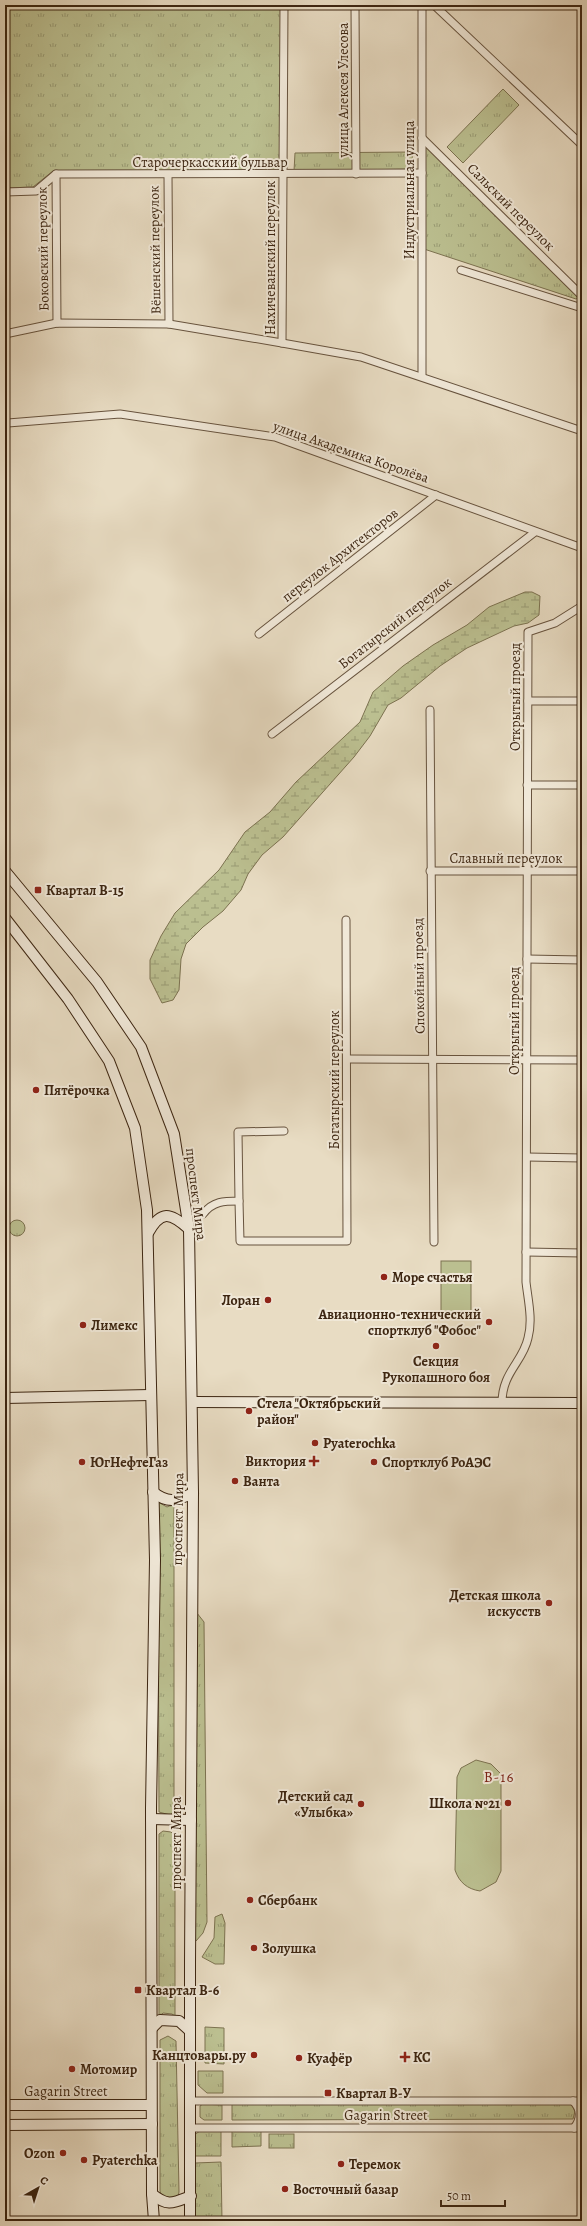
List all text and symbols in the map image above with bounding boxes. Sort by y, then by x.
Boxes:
street label: улица Алексея Улесова [334,22,353,159]
street label: Индустриальная улица [400,120,419,259]
street label: Старочеркасский бульвар [132,153,288,172]
street label: Сальский переулок [463,159,559,255]
street label: Нахичеванский переулок [261,181,280,335]
street label: Вёшенский переулок [144,185,166,315]
street label: Боковский переулок [32,187,54,311]
street label: улица Академика Королёва [270,416,432,488]
street label: переулок Архитекторов [278,503,402,606]
street label: Богатырский переулок [334,573,456,673]
street label: Открытый проезд [506,643,525,751]
street label: Славный переулок [449,849,563,868]
place label: Квартал В-15 [46,881,124,900]
marker: Квартал В-15 [33,885,43,895]
street label: Спокойный проезд [408,918,430,1034]
street label: Открытый проезд [505,967,524,1075]
street label: Богатырский переулок [325,1011,344,1149]
place label: Пятёрочка [44,1081,110,1100]
marker: Пятёрочка [31,1085,41,1095]
street label: проспект Мира [181,1147,211,1242]
place label: Море счастья [392,1268,473,1287]
marker: Море счастья [379,1272,389,1282]
place label: Лоран [221,1291,260,1310]
marker: Лоран [263,1295,273,1305]
place label: Авиационно-технический спортклуб "Фобос" [317,1305,482,1340]
place label: Лимекс [91,1316,138,1335]
marker: Авиационно-технический спортклуб "Фобос" [484,1317,494,1327]
marker: Лимекс [78,1320,88,1330]
marker: Секция Рукопашного боя [431,1341,441,1351]
place label: Секция Рукопашного боя [382,1352,490,1387]
place label: Стела "Октябрьский район" [257,1394,381,1429]
marker: Стела "Октябрьский район" [244,1406,254,1416]
place label: Pyaterochka [323,1434,396,1453]
marker: Pyaterochka [310,1438,320,1448]
place label: Виктория [245,1452,306,1471]
place label: ЮгНефтеГаз [90,1453,168,1472]
place label: Спортклуб РоАЭС [382,1453,492,1472]
marker: Виктория [309,1456,319,1466]
marker: ЮгНефтеГаз [77,1457,87,1467]
marker: Спортклуб РоАЭС [369,1457,379,1467]
street label: проспект Мира [168,1472,188,1566]
place label: Ванта [243,1472,280,1491]
marker: Ванта [230,1476,240,1486]
place label: Детская школа искусств [449,1586,541,1621]
marker: Детская школа искусств [544,1598,554,1608]
district label: В-16 [484,1767,514,1787]
place label: Детский сад «Улыбка» [278,1787,353,1822]
place label: Школа №21 [429,1794,500,1813]
street label: проспект Мира [167,1796,186,1889]
marker: Школа №21 [503,1798,513,1808]
marker: Детский сад «Улыбка» [356,1799,366,1809]
place label: Сбербанк [258,1891,318,1910]
marker: Сбербанк [245,1895,255,1905]
place label: Золушка [262,1939,317,1958]
marker: Золушка [249,1943,259,1953]
place label: Квартал В-6 [146,1981,220,2000]
marker: Квартал В-6 [133,1985,143,1995]
place label: Канцтовары.ру [152,2046,246,2065]
place label: КС [413,2048,431,2067]
place label: Куафёр [307,2049,353,2068]
marker: Канцтовары.ру [249,2050,259,2060]
marker: КС [400,2052,410,2062]
marker: Куафёр [294,2053,304,2063]
place label: Мотомир [80,2060,138,2079]
marker: Мотомир [67,2064,77,2074]
street label: Gagarin Street [24,2082,108,2101]
place label: Квартал В-У [336,2084,412,2103]
marker: Квартал В-У [323,2088,333,2098]
street label: Gagarin Street [344,2106,428,2125]
place label: Ozon [24,2144,55,2163]
marker: Ozon [58,2148,68,2158]
place label: Pyaterchka [92,2151,158,2170]
marker: Pyaterchka [79,2155,89,2165]
place label: Теремок [349,2155,401,2174]
marker: Теремок [336,2159,346,2169]
north arrow [18,2168,58,2208]
text: С [37,2173,52,2189]
place label: Восточный базар [293,2180,399,2199]
scale bar [441,2182,505,2208]
marker: Восточный базар [280,2184,290,2194]
text: 50 m [447,2188,471,2204]

